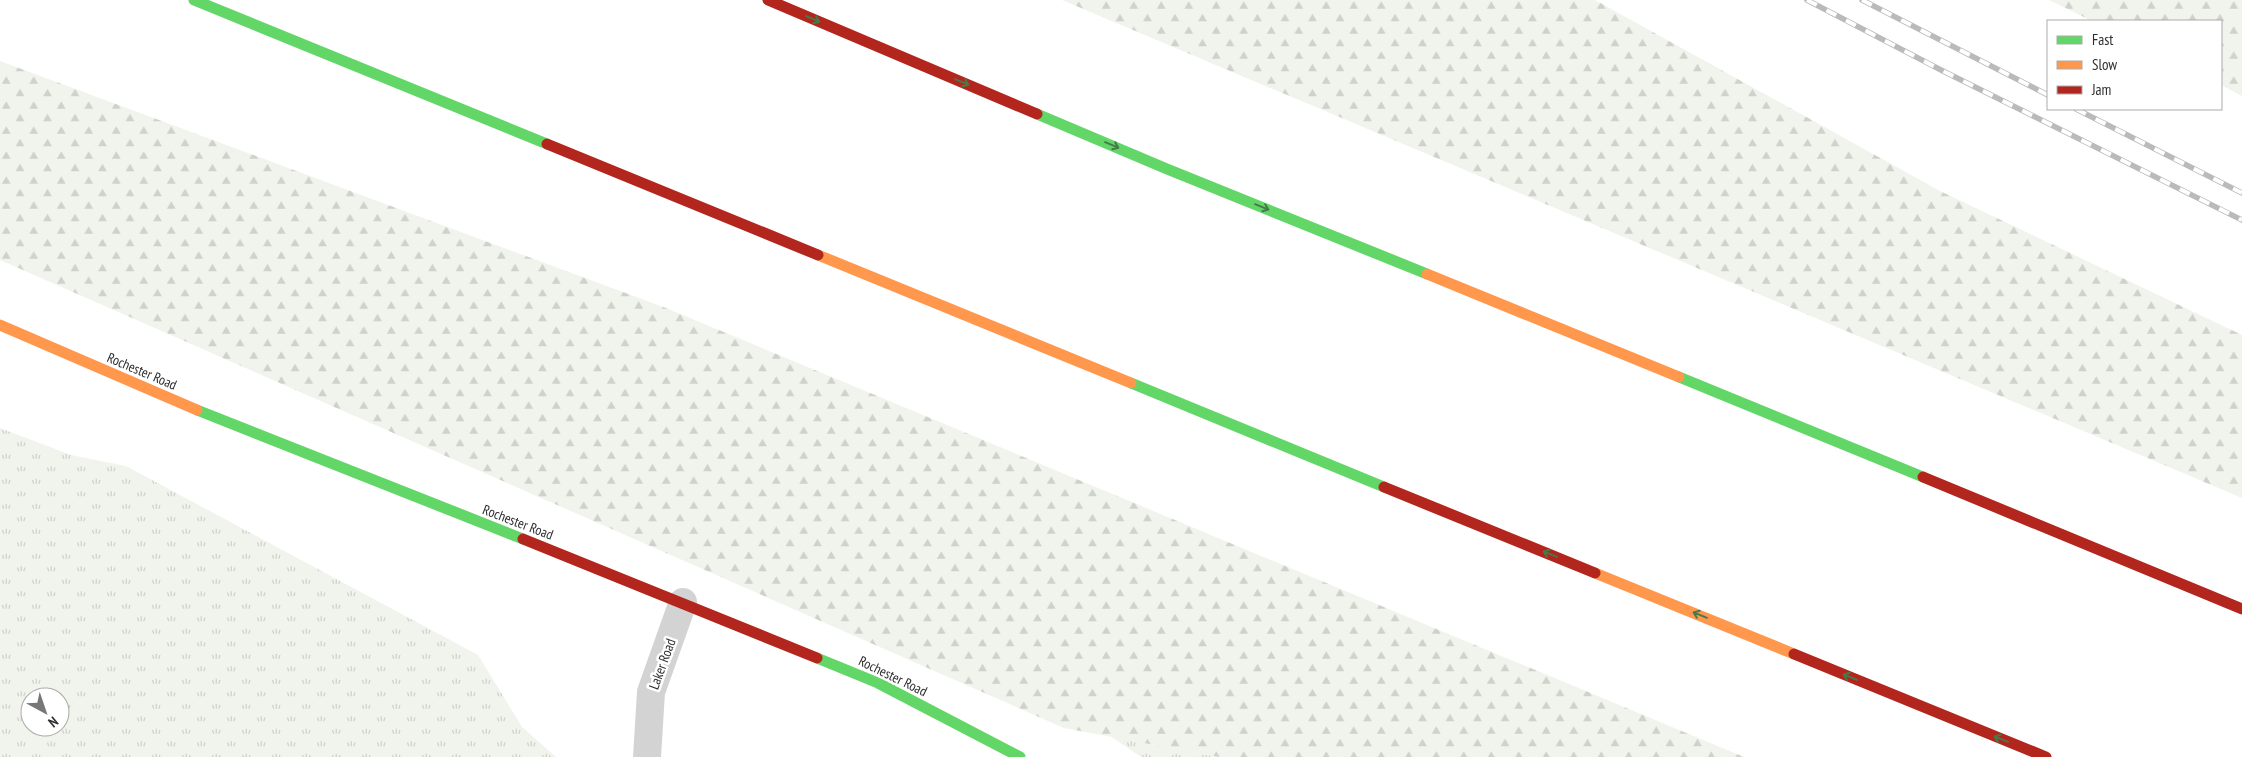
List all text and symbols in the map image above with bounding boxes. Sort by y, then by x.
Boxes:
one-way arrow [805,15,820,24]
legend [2047,20,2222,110]
text: Fast [2092,30,2113,49]
text: Slow [2092,55,2117,74]
one-way arrow [954,78,969,88]
text: Jam [2091,80,2111,99]
one-way arrow [1104,141,1119,151]
one-way arrow [1254,203,1269,213]
street label: Rochester Road [104,348,180,394]
street label: Rochester Road [480,500,556,544]
one-way arrow [1542,548,1557,557]
one-way arrow [1693,610,1708,620]
street label: Laker Road [644,636,680,692]
street label: Rochester Road [856,652,930,700]
one-way arrow [1843,672,1858,681]
north arrow [20,687,70,737]
text: N [45,713,62,731]
one-way arrow [1994,733,2009,743]

